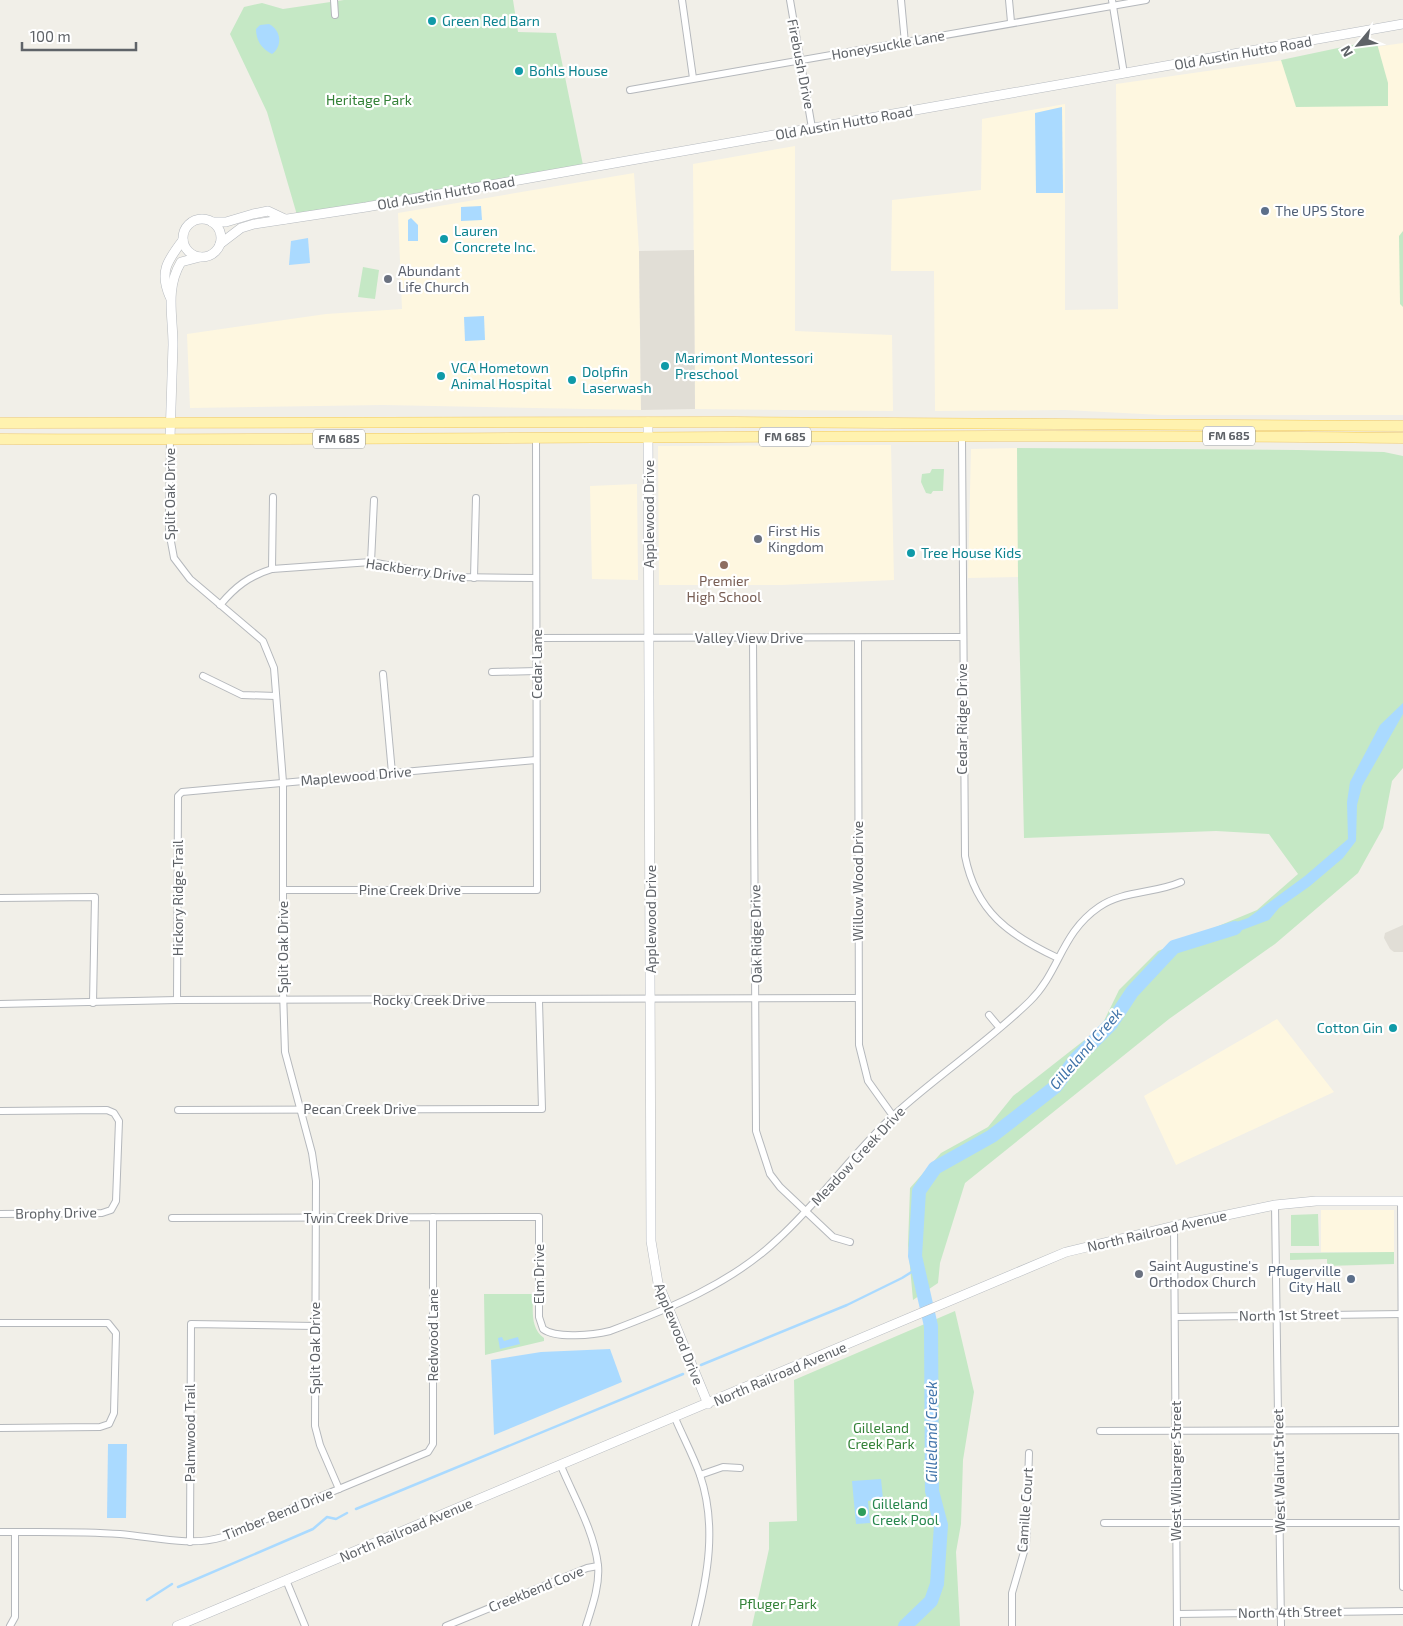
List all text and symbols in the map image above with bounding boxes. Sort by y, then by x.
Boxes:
place label: Green Red Barn [442,12,540,29]
marker: Green Red Barn [426,15,438,27]
street label: Firebush Drive [784,17,819,110]
scale bar [22,20,136,52]
north arrow [1333,20,1383,70]
street label: Honeysuckle Lane [830,26,946,63]
text: 100 m [30,27,71,45]
street label: Old Austin Hutto Road [1173,32,1313,73]
text: N [1336,43,1356,60]
place label: Bohls House [529,62,608,79]
marker: Bohls House [513,65,525,77]
park label: Heritage Park [326,91,412,108]
street label: Old Austin Hutto Road [774,102,914,143]
street label: Old Austin Hutto Road [376,172,516,213]
place label: The UPS Store [1275,202,1364,219]
marker: The UPS Store [1259,205,1271,217]
place label: Lauren Concrete Inc. [454,222,536,255]
marker: Lauren Concrete Inc. [438,233,450,245]
place label: Abundant Life Church [398,262,469,295]
marker: Abundant Life Church [382,273,394,285]
place label: Marimont Montessori Preschool [675,349,813,382]
place label: VCA Hometown Animal Hospital [451,359,552,392]
marker: Marimont Montessori Preschool [659,360,671,372]
place label: Dolpfin Laserwash [582,363,652,396]
marker: VCA Hometown Animal Hospital [435,370,447,382]
marker: Dolpfin Laserwash [566,374,578,386]
road number: FM 685 [1203,426,1255,446]
road number: FM 685 [759,428,811,447]
road number: FM 685 [313,429,365,448]
street label: Split Oak Drive [161,448,178,540]
street label: Applewood Drive [640,460,657,568]
place label: First His Kingdom [768,522,824,555]
marker: First His Kingdom [752,533,764,545]
place label: Tree House Kids [921,544,1021,561]
marker: Tree House Kids [905,547,917,559]
street label: Hackberry Drive [365,554,467,585]
marker: Premier High School [718,559,730,571]
place label: Premier High School [687,572,762,605]
street label: Cedar Lane [528,629,545,699]
street label: Valley View Drive [695,629,803,646]
street label: Cedar Ridge Drive [953,663,970,775]
street label: Maplewood Drive [300,762,412,789]
street label: Willow Wood Drive [849,821,866,941]
street label: Hickory Ridge Trail [169,839,186,956]
street label: Applewood Drive [642,865,659,973]
street label: Pine Creek Drive [359,881,461,898]
street label: Oak Ridge Drive [746,884,765,984]
street label: Split Oak Drive [274,901,291,993]
street label: Rocky Creek Drive [373,991,485,1008]
water label: Gilleland Creek [1045,1004,1126,1093]
place label: Cotton Gin [1317,1019,1383,1036]
marker: Cotton Gin [1387,1022,1399,1034]
street label: Pecan Creek Drive [303,1100,417,1117]
street label: Meadow Creek Drive [807,1102,908,1209]
street label: Brophy Drive [15,1203,97,1222]
street label: North Railroad Avenue [1085,1206,1228,1255]
street label: Twin Creek Drive [303,1209,409,1226]
street label: Elm Drive [530,1244,547,1304]
place label: Saint Augustine's Orthodox Church [1149,1257,1258,1290]
place label: Pflugerville City Hall [1268,1262,1342,1295]
marker: Saint Augustine's Orthodox Church [1133,1268,1145,1280]
marker: Pflugerville City Hall [1345,1273,1357,1285]
street label: Applewood Drive [651,1280,708,1387]
street label: Redwood Lane [424,1288,441,1382]
street label: Split Oak Drive [306,1302,323,1394]
street label: North 1st Street [1239,1305,1339,1324]
street label: North Railroad Avenue [711,1338,849,1409]
water label: Gilleland Creek [922,1381,940,1483]
street label: Palmwood Trail [181,1383,198,1482]
street label: West Wilbarger Street [1167,1401,1184,1541]
street label: West Walnut Street [1269,1409,1288,1533]
park label: Gilleland Creek Park [847,1419,915,1452]
street label: Camille Court [1013,1467,1036,1553]
street label: Timber Bend Drive [221,1484,335,1543]
street label: North Railroad Avenue [337,1494,475,1565]
place label: Gilleland Creek Pool [872,1495,940,1528]
marker: Gilleland Creek Pool [856,1506,868,1518]
street label: Creekbend Cove [486,1562,586,1615]
park label: Pfluger Park [739,1595,817,1612]
street label: North 4th Street [1238,1602,1342,1621]

